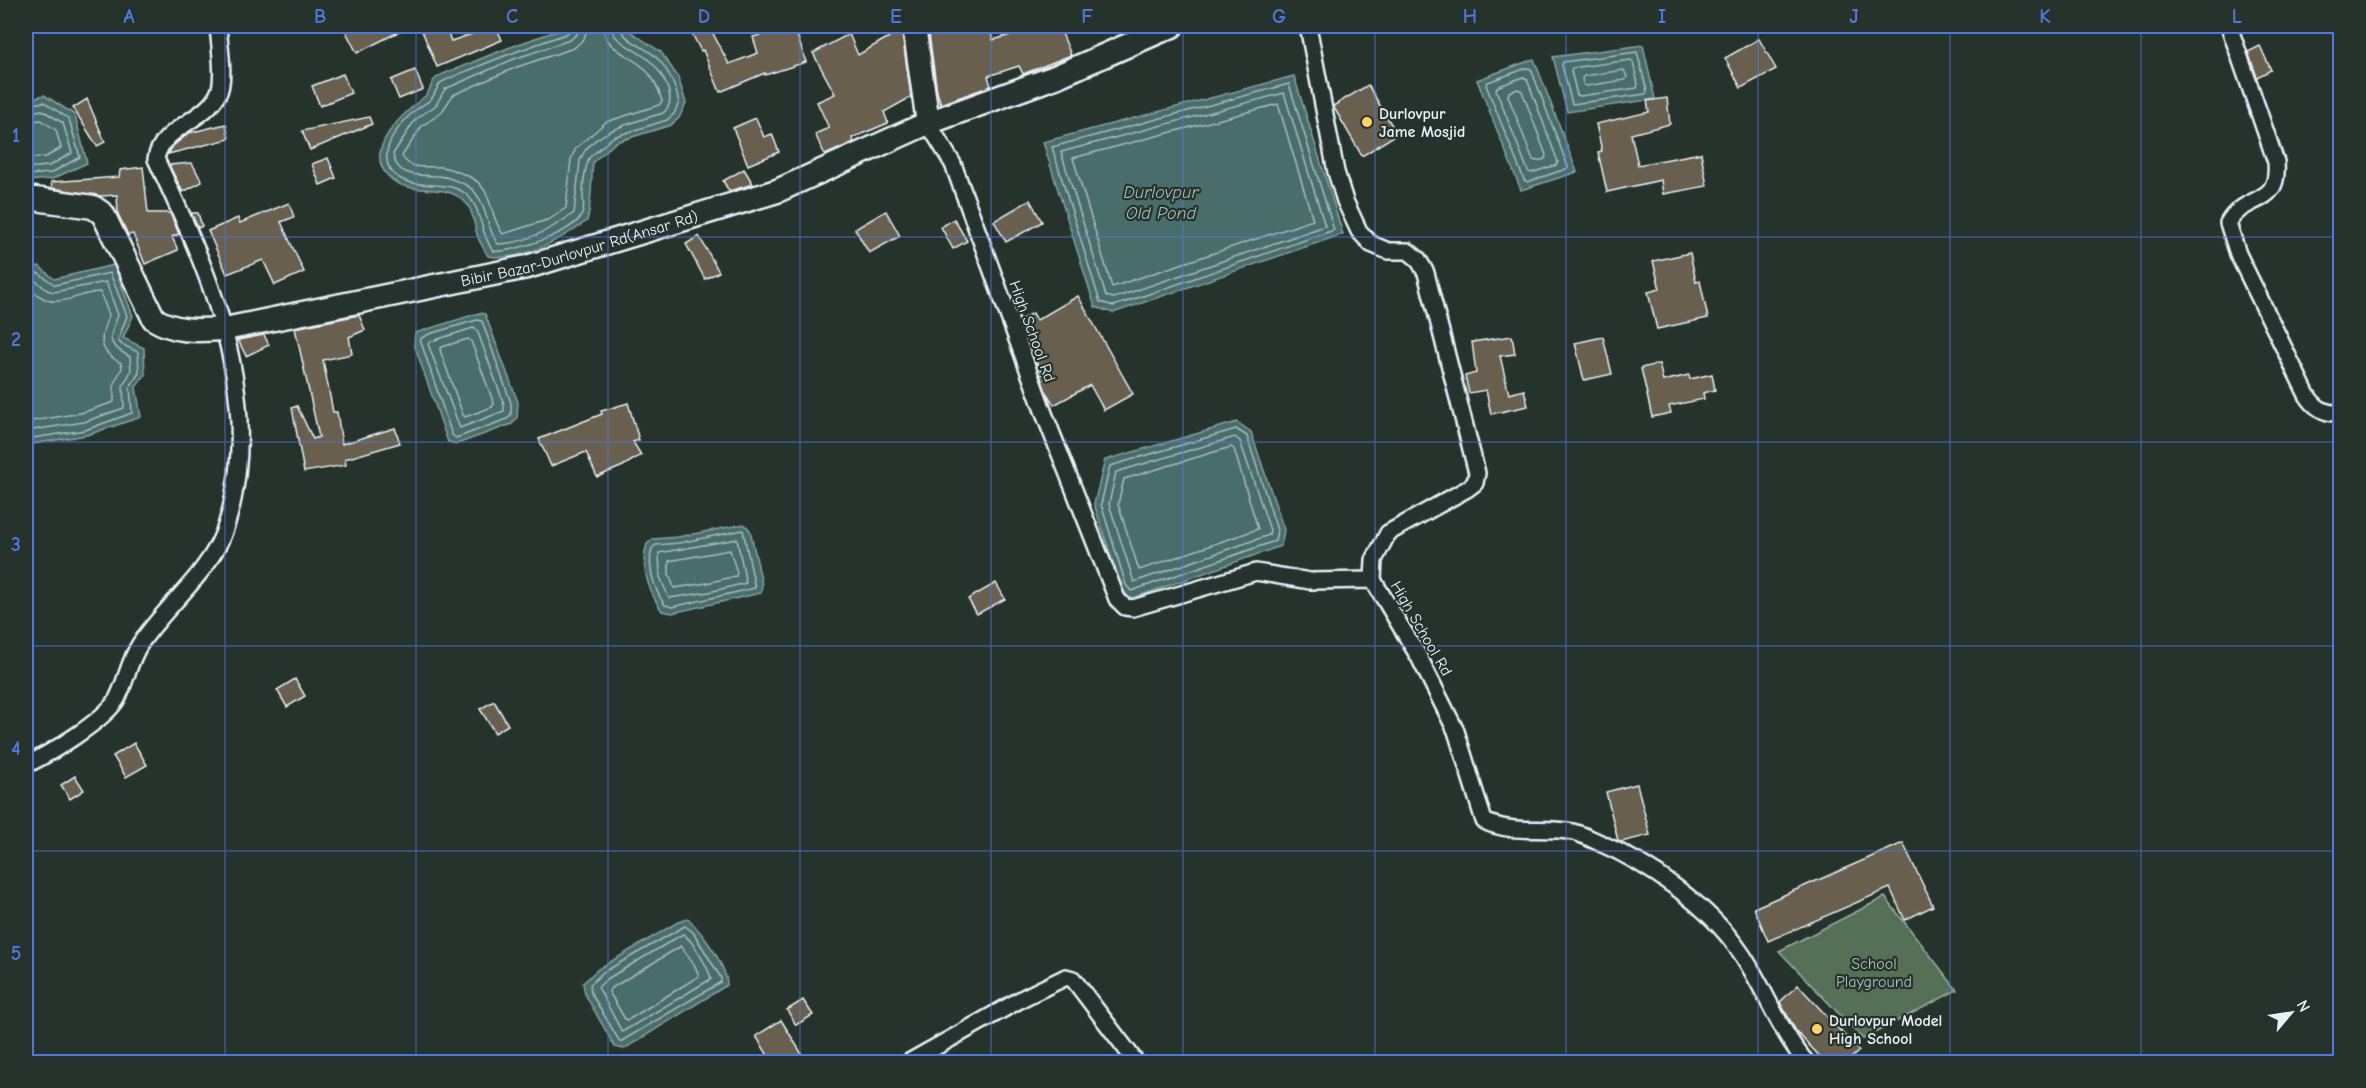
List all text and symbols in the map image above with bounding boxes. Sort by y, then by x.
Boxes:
text: A [123,5,135,28]
text: B [314,5,326,28]
text: C [506,5,518,28]
text: D [698,5,710,28]
text: E [890,5,902,28]
text: F [1081,5,1093,28]
text: G [1272,5,1286,28]
text: H [1463,5,1477,28]
text: I [1658,5,1666,28]
text: J [1849,5,1859,28]
text: K [2039,5,2051,28]
text: L [2232,5,2242,28]
place label: Durlovpur Jame Mosjid [1379,105,1465,141]
marker: Durlovpur Jame Mosjid [1360,115,1374,129]
text: 1 [12,124,20,147]
water label: Durlovpur Old Pond [1123,182,1199,224]
street label: Bibir Bazar-Durlovpur Rd(Ansar Rd) [459,208,700,290]
street label: High School Rd [1005,278,1059,384]
text: 2 [11,328,21,351]
text: 3 [11,533,21,556]
street label: High School Rd [1387,578,1456,679]
text: 4 [11,737,21,760]
text: 5 [11,942,21,965]
park label: School Playground [1836,955,1912,991]
north arrow [2261,983,2321,1043]
text: N [2293,997,2314,1015]
place label: Durlovpur Model High School [1829,1012,1942,1048]
marker: Durlovpur Model High School [1810,1022,1824,1036]

